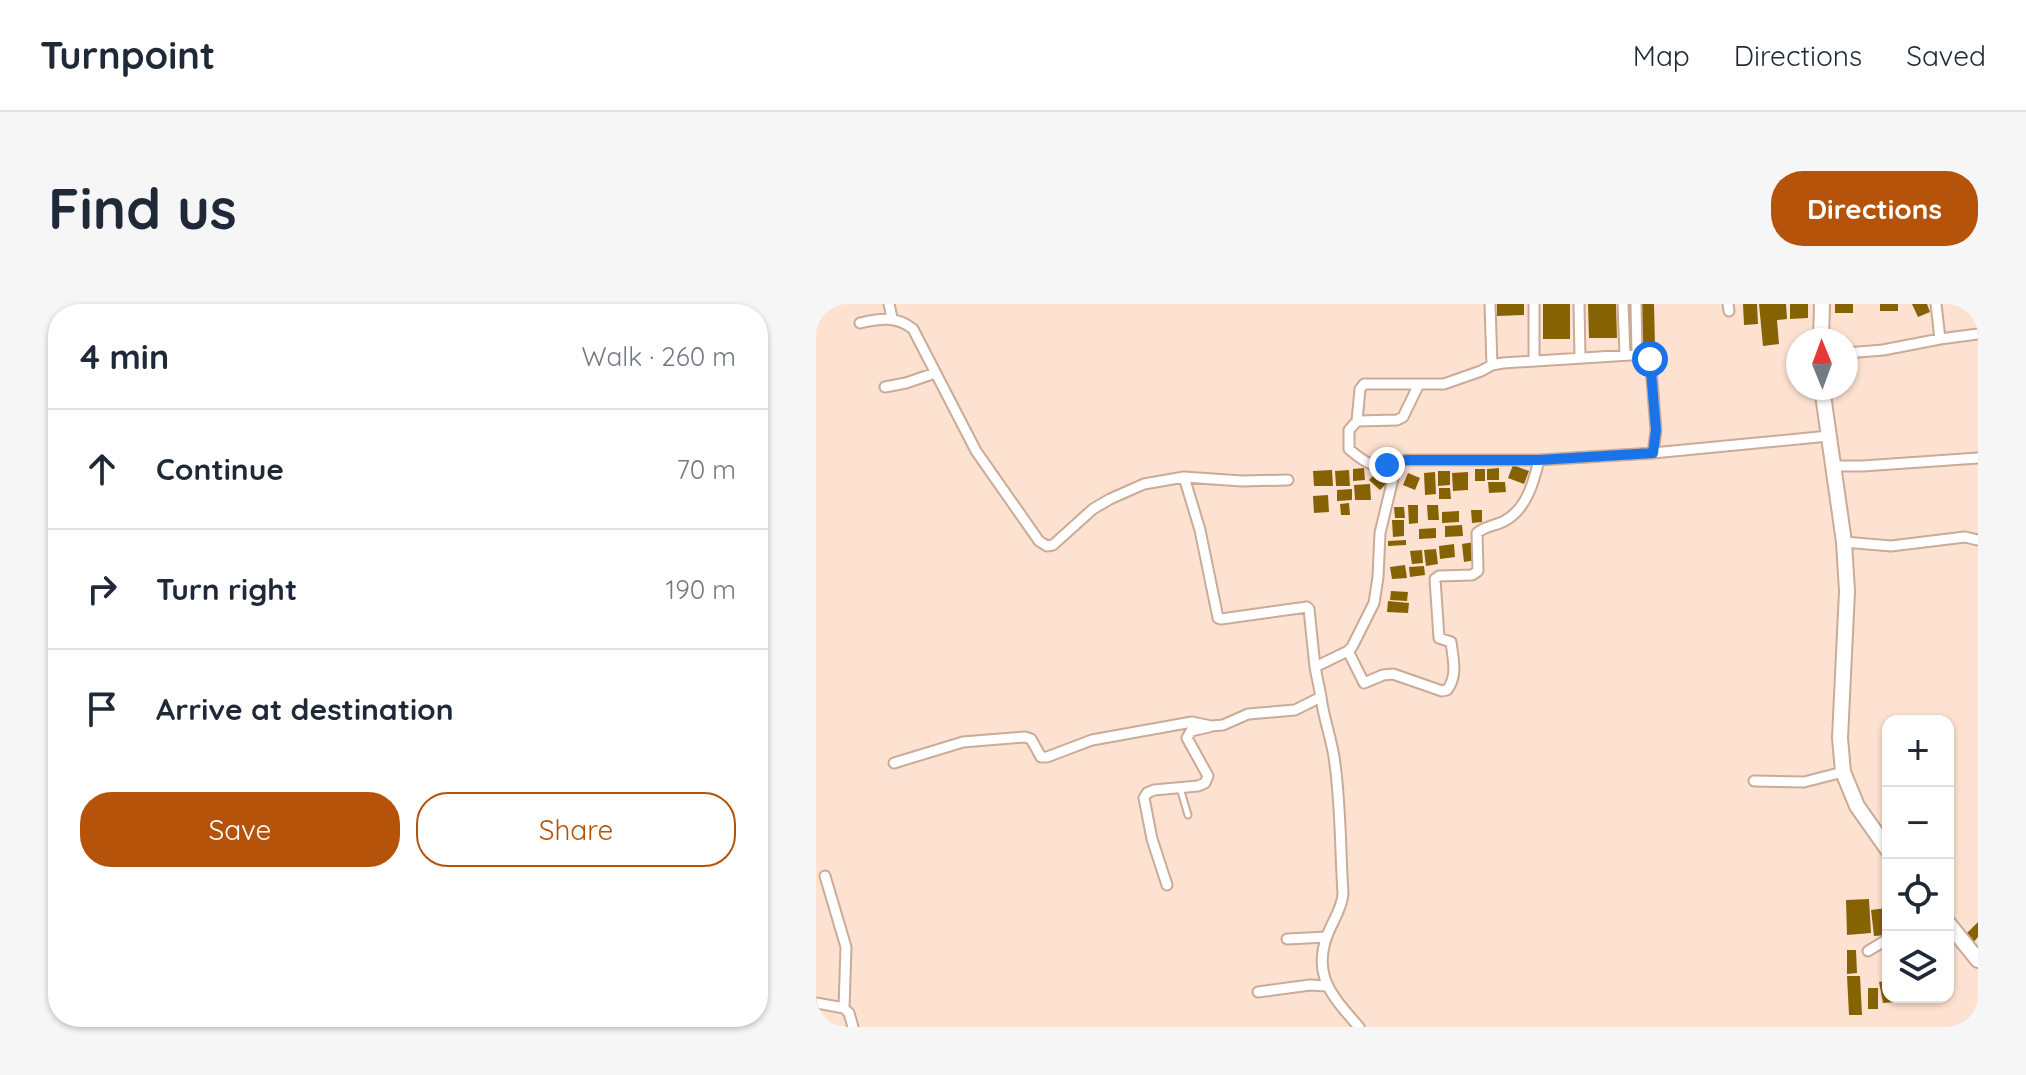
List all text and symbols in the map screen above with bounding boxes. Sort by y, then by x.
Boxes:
text: Turnpoint [40,31,215,79]
text: Map [1633,38,1690,73]
text: Directions [1734,38,1862,73]
text: Saved [1906,38,1986,73]
button: Directions [1771,171,1978,246]
text: Find us [48,173,237,243]
north arrow [1786,328,1858,400]
text: 4 min [80,335,169,378]
text: Walk · 260 m [582,340,736,373]
route start [1632,341,1668,377]
icon: ahead [80,447,124,491]
route end [1369,447,1405,483]
text: Continue [156,450,284,488]
text: 70 m [676,453,736,486]
icon: right [80,567,124,611]
text: Turn right [156,570,297,608]
text: 190 m [666,573,736,606]
icon: arrive [80,687,124,731]
text: Arrive at destination [156,690,454,728]
map controls [1882,715,1954,1003]
button: + [1882,715,1954,787]
button: − [1882,787,1954,859]
button: Save [80,792,400,867]
button: Share [416,792,736,867]
button: locate [1882,859,1954,931]
button: layers [1882,931,1954,1003]

